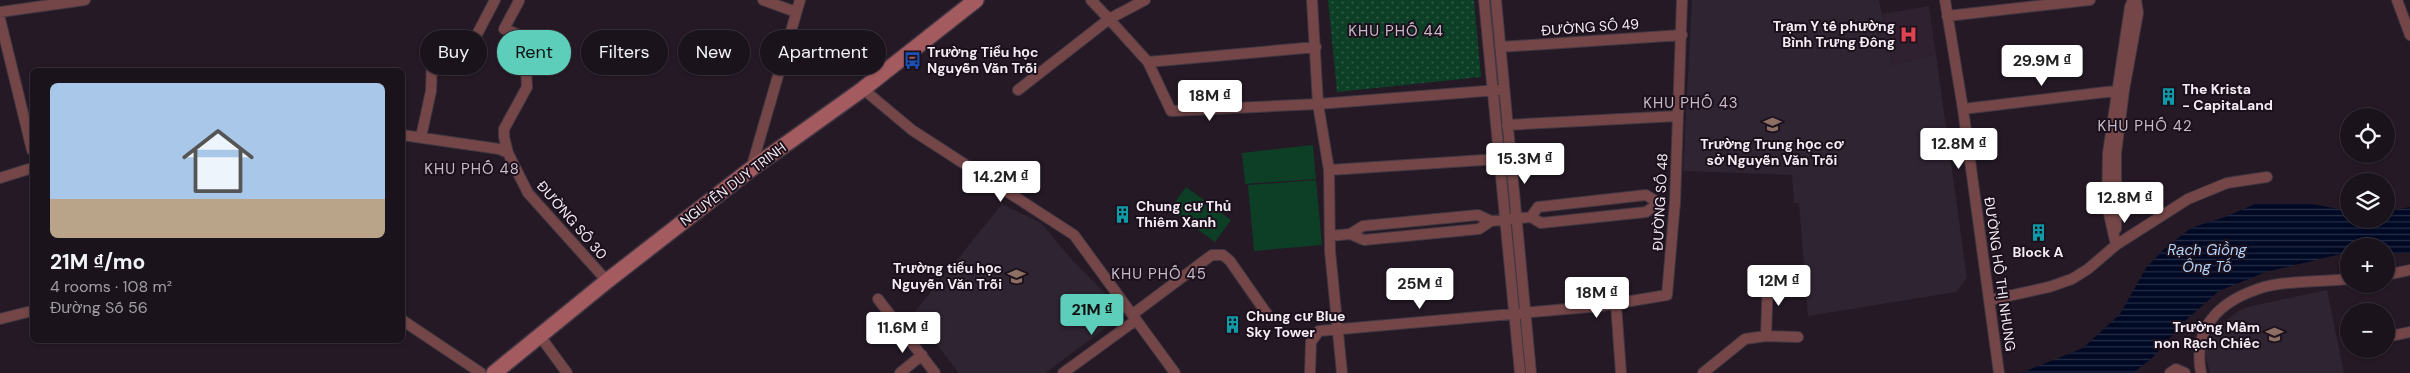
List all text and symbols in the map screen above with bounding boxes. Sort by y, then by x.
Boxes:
street label: ĐƯỜNG SỐ 49 [1541,15,1640,39]
place label: Trạm Y tế phường Bình Trưng Đông [1773,17,1895,51]
district label: KHU PHỐ 44 [1348,21,1444,41]
hospital icon: Trạm Y tế phường Bình Trưng Đông [1899,24,1919,44]
chip: Buy [420,30,487,75]
chip: Rent [497,30,571,75]
chip: Filters [581,30,668,75]
chip: New [678,30,750,75]
chip: Apartment [760,30,886,75]
place label: Trường Tiểu học Nguyễn Văn Trỗi [927,43,1038,77]
pin: 29.9M ₫ [1996,44,2088,87]
bus stop icon: Trường Tiểu học Nguyễn Văn Trỗi [903,50,923,70]
text: 29.9M ₫ [2013,50,2071,71]
pin: 18M ₫ [1175,80,1245,122]
place label: The Krista - CapitaLand [2182,80,2273,114]
text: 18M ₫ [1189,85,1231,106]
building icon: The Krista - CapitaLand [2158,87,2178,107]
district label: KHU PHỐ 43 [1643,93,1739,113]
map controls [2340,108,2395,358]
button: locate [2340,108,2395,163]
school or university icon: Trường Trung học cơ sở Nguyễn Văn Trỗi [1762,114,1782,134]
icon: home [173,116,263,206]
district label: KHU PHỐ 42 [2097,116,2193,136]
pin: 12.8M ₫ [1913,128,2005,170]
text: 12.8M ₫ [1931,133,1987,154]
place label: Trường Trung học cơ sở Nguyễn Văn Trỗi [1700,135,1844,169]
street label: NGUYỄN DUY TRINH [676,138,790,230]
pin: 15.3M ₫ [1479,142,1571,185]
text: 15.3M ₫ [1497,148,1553,169]
street label: ĐƯỜNG SỐ 48 [1648,153,1672,251]
district label: KHU PHỐ 48 [424,159,520,179]
pin: 14.2M ₫ [955,160,1047,203]
text: 14.2M ₫ [973,166,1029,187]
button: layers [2340,173,2395,228]
street label: ĐƯỜNG SỐ 30 [533,177,611,263]
pin: 12.8M ₫ [2079,182,2171,224]
text: 12.8M ₫ [2097,187,2153,208]
street label: ĐƯỜNG HỒ THỊ NHUNG [1980,196,2020,352]
place label: Chung cư Thủ Thiêm Xanh [1136,197,1231,231]
building icon: Chung cư Thủ Thiêm Xanh [1112,204,1132,224]
building icon: Block A [2028,222,2048,242]
button: + [2340,238,2395,293]
water label: Rạch Giồng Ông Tố [2167,240,2248,277]
place label: Block A [2012,243,2064,261]
text: 21M ₫/mo [50,248,145,276]
place label: Trường tiểu học Nguyễn Văn Trỗi [892,259,1002,293]
district label: KHU PHỐ 45 [1111,264,1207,284]
pin: 12M ₫ [1744,264,1814,307]
school or university icon: Trường tiểu học Nguyễn Văn Trỗi [1006,266,1026,286]
pin: 25M ₫ [1385,268,1455,310]
text: 12M ₫ [1758,270,1800,291]
text: 25M ₫ [1397,273,1443,294]
text: 4 rooms · 108 m² [50,276,172,297]
pin: 18M ₫ [1562,276,1632,319]
text: 18M ₫ [1576,282,1618,303]
pin: 21M ₫ [1057,294,1127,336]
text: Đường Số 56 [50,297,148,318]
text: 21M ₫ [1071,299,1113,320]
button: − [2340,303,2395,358]
place label: Chung cư Blue Sky Tower [1246,307,1346,341]
pin: 11.6M ₫ [857,312,949,354]
building icon: Chung cư Blue Sky Tower [1222,314,1242,334]
text: 11.6M ₫ [877,317,929,338]
place label: Trường Mầm non Rạch Chiếc [2154,318,2260,352]
school or university icon: Trường Mầm non Rạch Chiếc [2264,325,2284,345]

